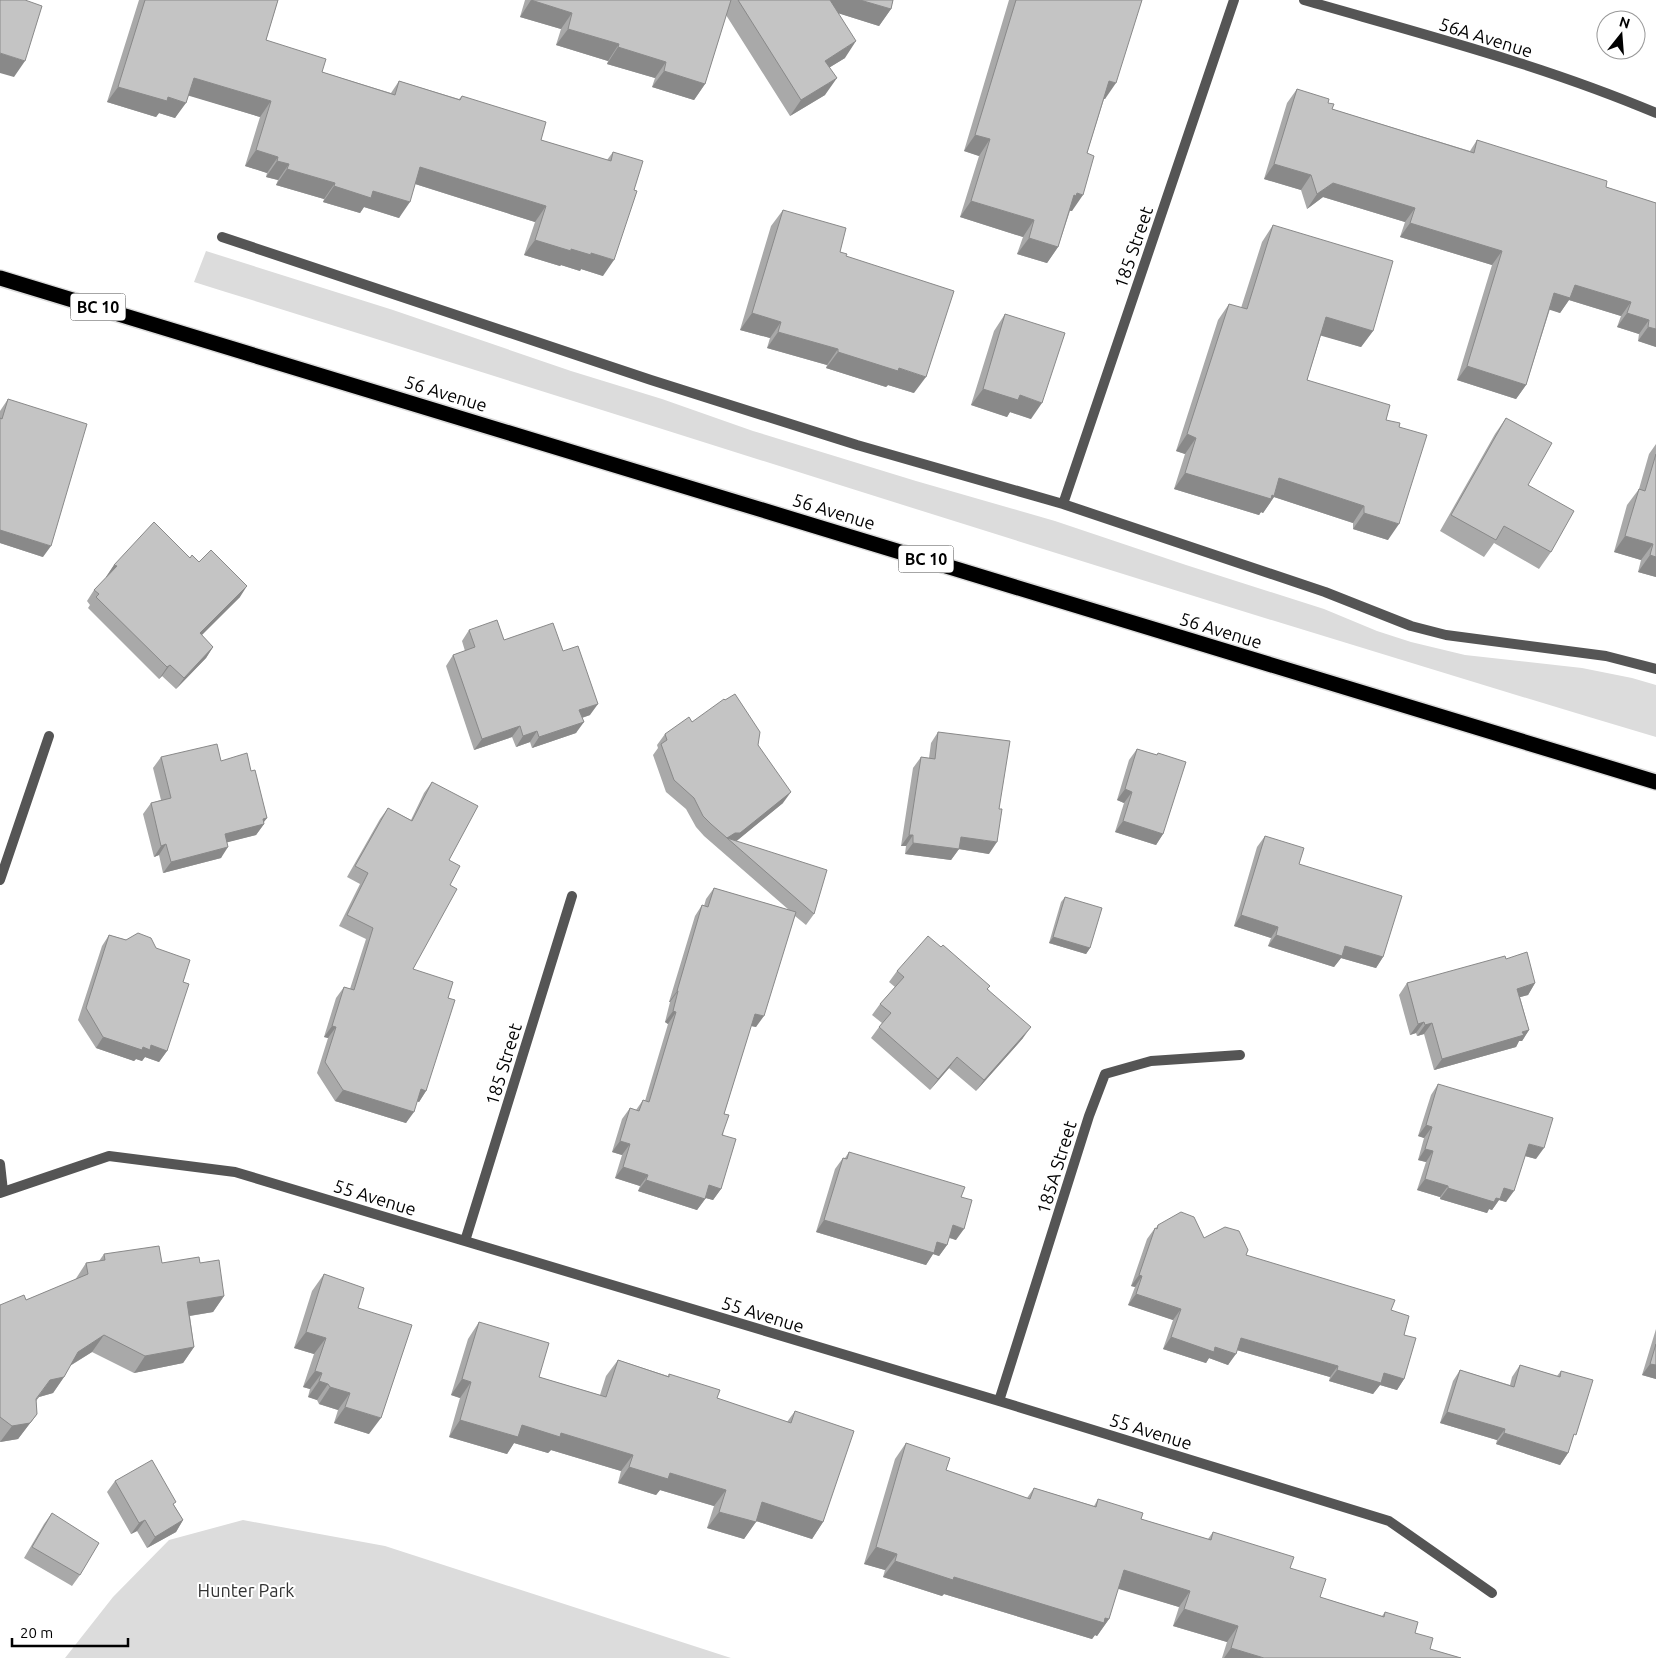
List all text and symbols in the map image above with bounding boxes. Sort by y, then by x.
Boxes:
north arrow [1596,10,1646,60]
street label: 56A Avenue [1437,13,1535,61]
text: N [1617,13,1632,32]
street label: 185 Street [1110,204,1156,290]
road number: BC 10 [70,294,126,320]
street label: 56 Avenue [402,371,490,415]
street label: 56 Avenue [790,489,878,533]
road number: BC 10 [898,546,954,572]
street label: 56 Avenue [1177,608,1265,652]
street label: 185 Street [481,1021,525,1107]
street label: 185A Street [1032,1118,1080,1216]
street label: 55 Avenue [331,1175,419,1219]
street label: 55 Avenue [719,1292,807,1336]
street label: 55 Avenue [1107,1409,1195,1453]
park label: Hunter Park [198,1580,294,1600]
scale bar [12,1616,129,1648]
text: 20 m [20,1624,53,1641]

